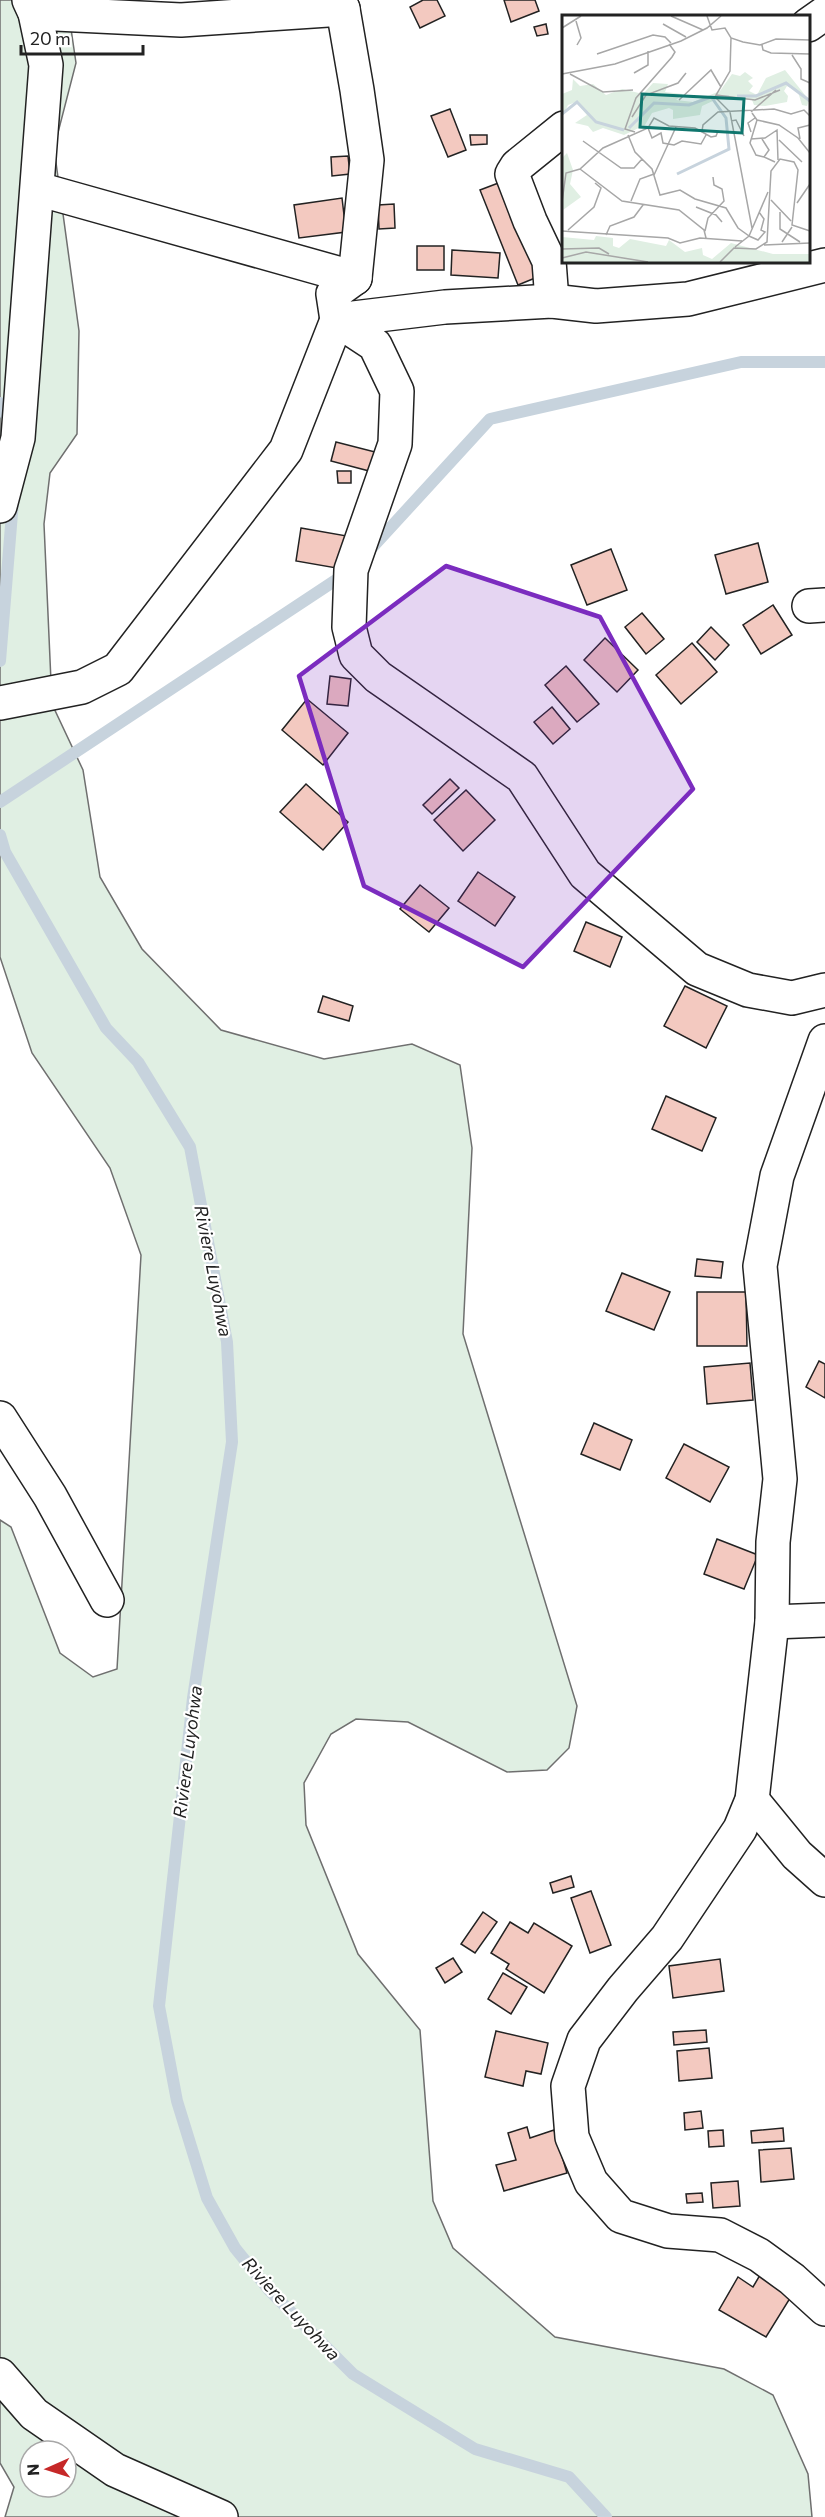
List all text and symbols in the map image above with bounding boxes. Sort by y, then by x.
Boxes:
inset map [562,15,810,262]
scale bar [21,18,142,56]
text: 20 m [30,27,71,49]
water label: Riviere Luyohwa [190,1203,238,1339]
water label: Riviere Luyohwa [168,1684,206,1820]
water label: Riviere Luyohwa [238,2252,345,2365]
north arrow [18,2439,78,2499]
text: N [23,2463,42,2476]

